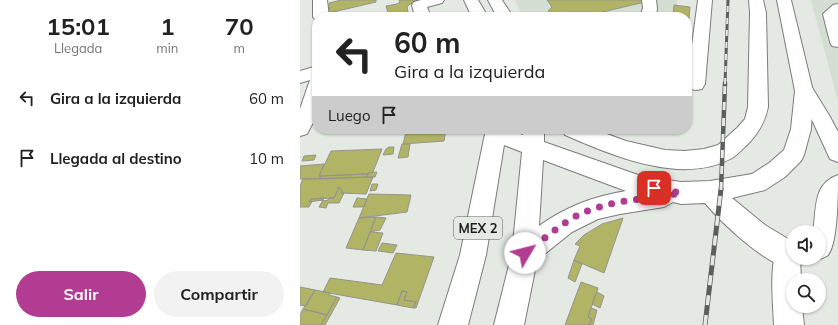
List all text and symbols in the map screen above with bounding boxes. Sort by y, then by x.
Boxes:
text: 15:01 [46,11,110,41]
text: 1 [160,11,175,41]
text: 70 [225,11,254,41]
text: 60 m [394,25,460,60]
icon: left [328,28,380,80]
text: Llegada [54,40,102,56]
text: min [156,40,178,56]
text: m [233,40,245,56]
text: Gira a la izquierda [394,60,545,83]
icon: left [16,87,38,109]
text: Gira a la izquierda [50,89,181,108]
text: 60 m [249,89,284,108]
icon: arrive [378,104,400,126]
text: Luego [328,106,370,125]
icon: arrive [16,147,38,169]
text: Llegada al destino [50,149,182,168]
text: 10 m [249,149,284,168]
pin [637,171,671,205]
icon: arrive [643,177,665,199]
road number: MEX 2 [454,217,502,239]
map controls [786,225,826,313]
button: sound [786,225,826,265]
position arrow [504,232,546,274]
button: Salir [16,271,146,317]
button: Compartir [154,271,284,317]
button: search [786,273,826,313]

